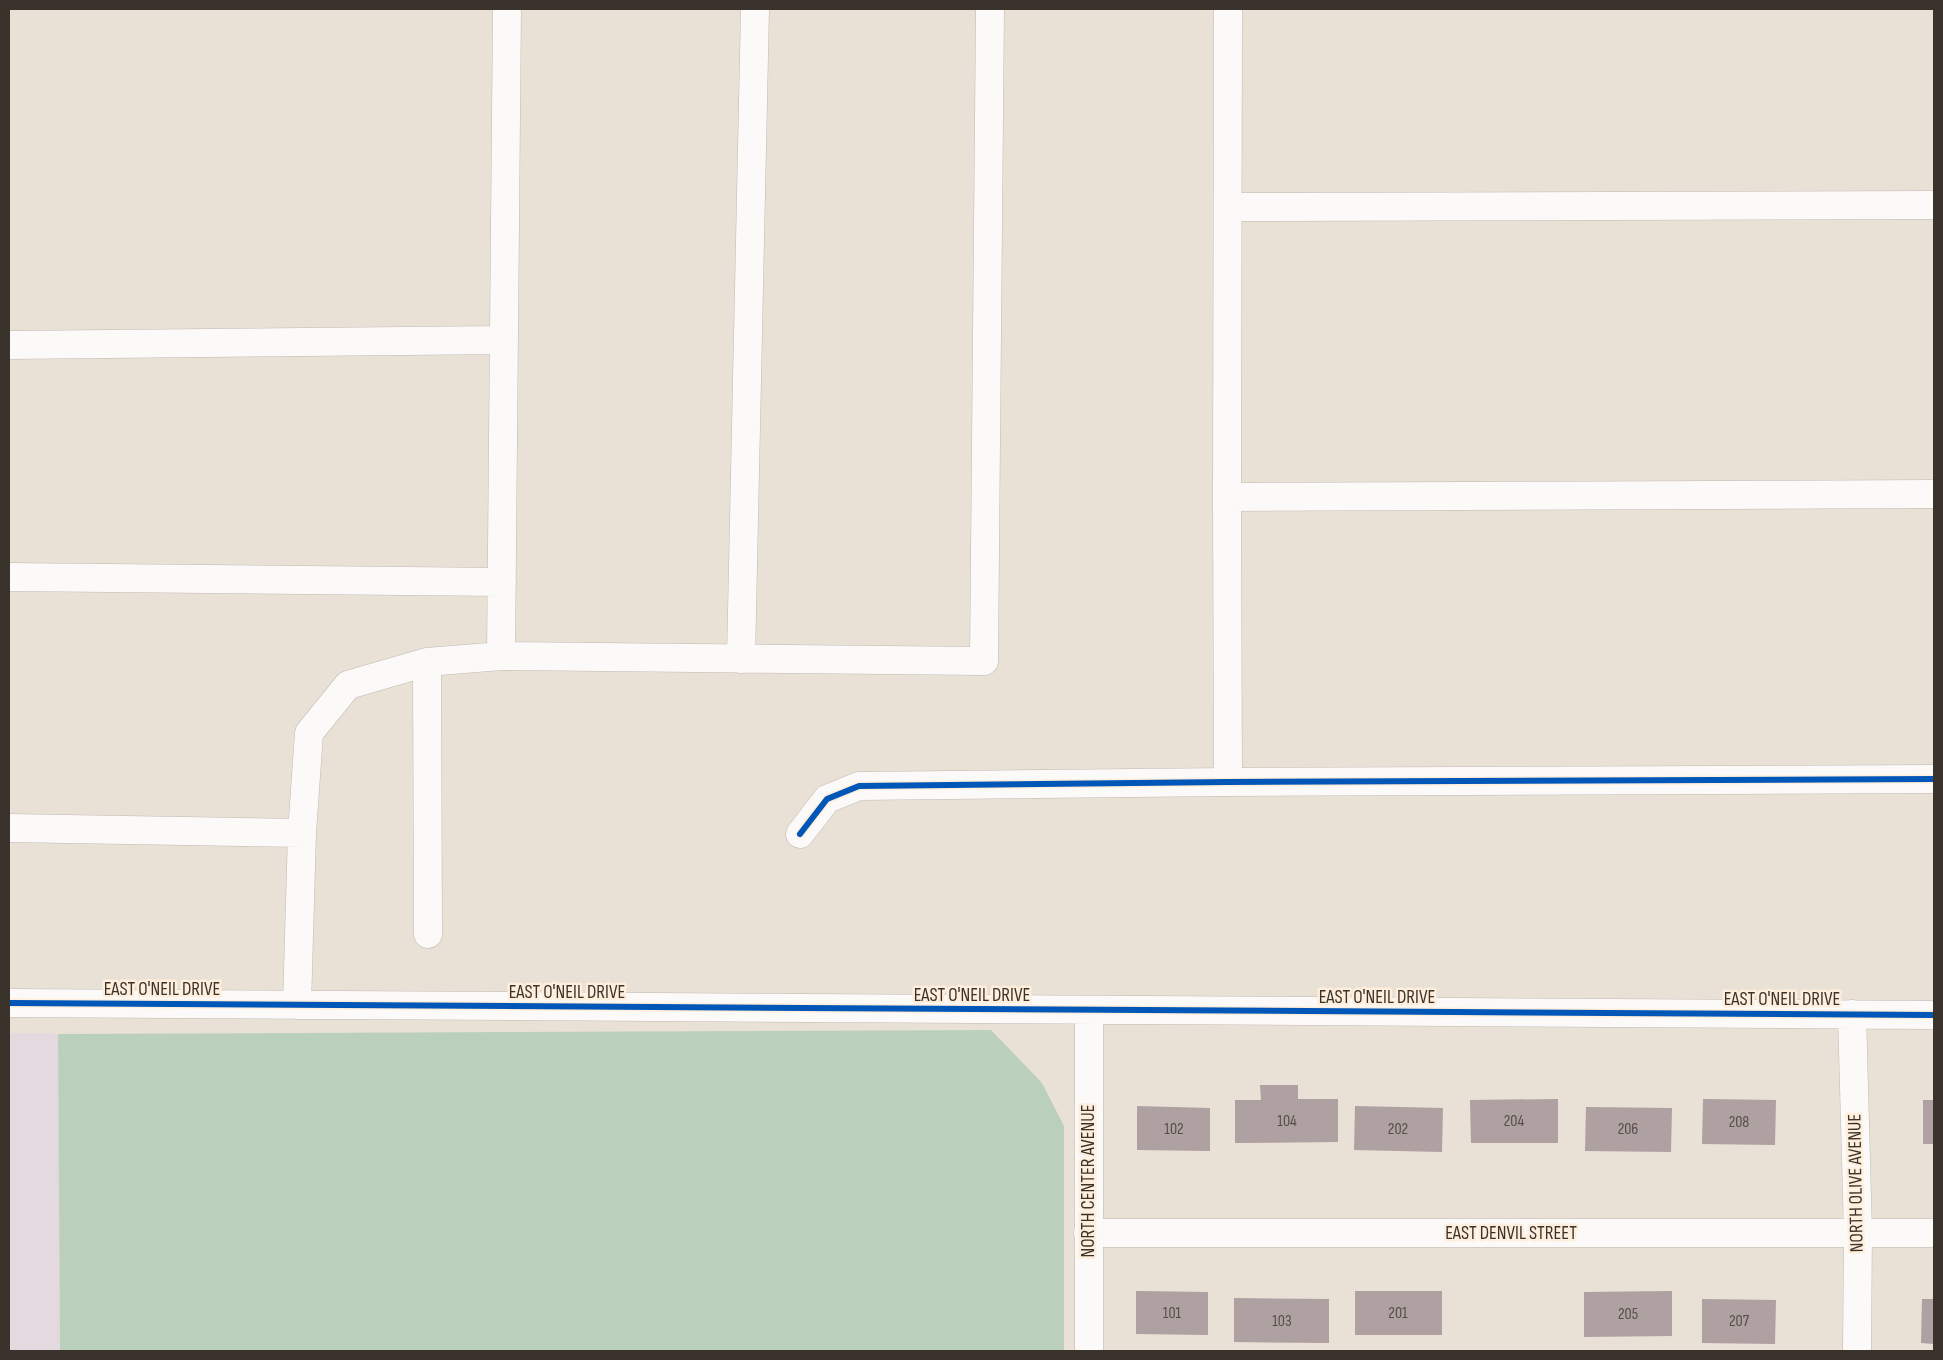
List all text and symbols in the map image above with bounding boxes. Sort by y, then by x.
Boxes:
street label: EAST O'NEIL DRIVE [104,978,220,1001]
street label: EAST O'NEIL DRIVE [509,981,625,1004]
street label: EAST O'NEIL DRIVE [914,984,1030,1007]
street label: EAST O'NEIL DRIVE [1319,986,1435,1009]
street label: EAST O'NEIL DRIVE [1724,988,1840,1011]
street label: NORTH CENTER AVENUE [1077,1105,1100,1257]
house number: 104 [1277,1112,1297,1131]
house number: 204 [1504,1112,1525,1131]
house number: 208 [1729,1113,1749,1132]
street label: NORTH OLIVE AVENUE [1843,1114,1869,1252]
house number: 102 [1164,1120,1184,1139]
house number: 202 [1388,1120,1408,1139]
house number: 206 [1618,1120,1638,1139]
street label: EAST DENVIL STREET [1445,1222,1577,1245]
house number: 101 [1163,1304,1182,1323]
house number: 201 [1388,1304,1408,1323]
house number: 205 [1618,1305,1638,1324]
house number: 103 [1272,1312,1292,1331]
house number: 207 [1729,1312,1750,1331]

